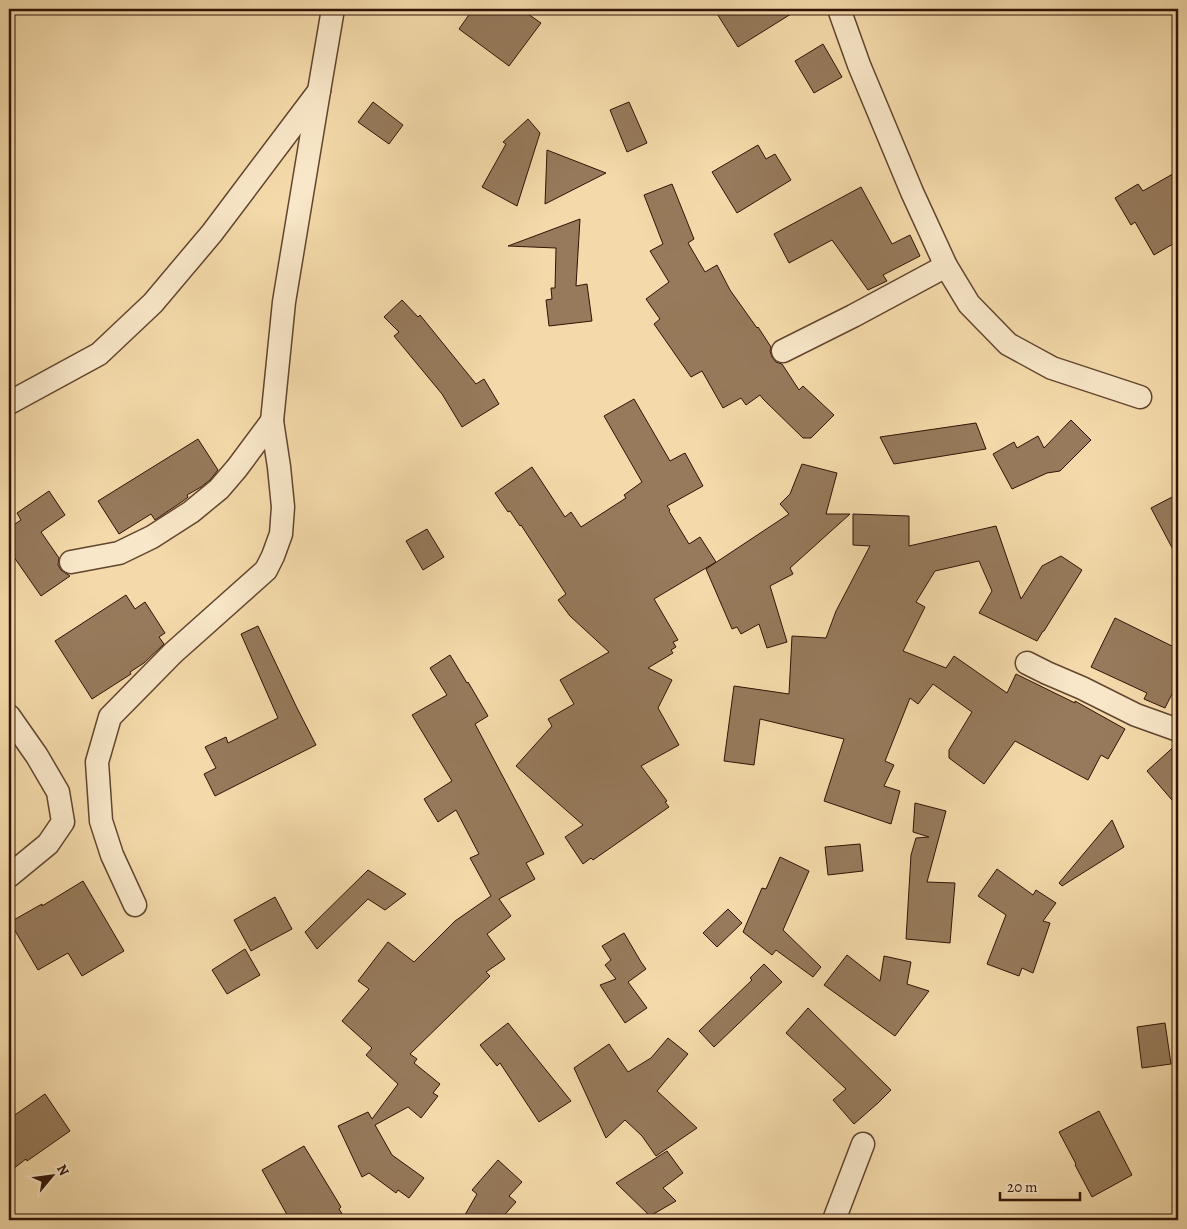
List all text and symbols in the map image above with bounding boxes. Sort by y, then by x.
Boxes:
north arrow [28,1152,78,1202]
text: N [52,1161,74,1179]
scale bar [1000,1169,1080,1201]
text: 20 m [1007,1177,1038,1197]

